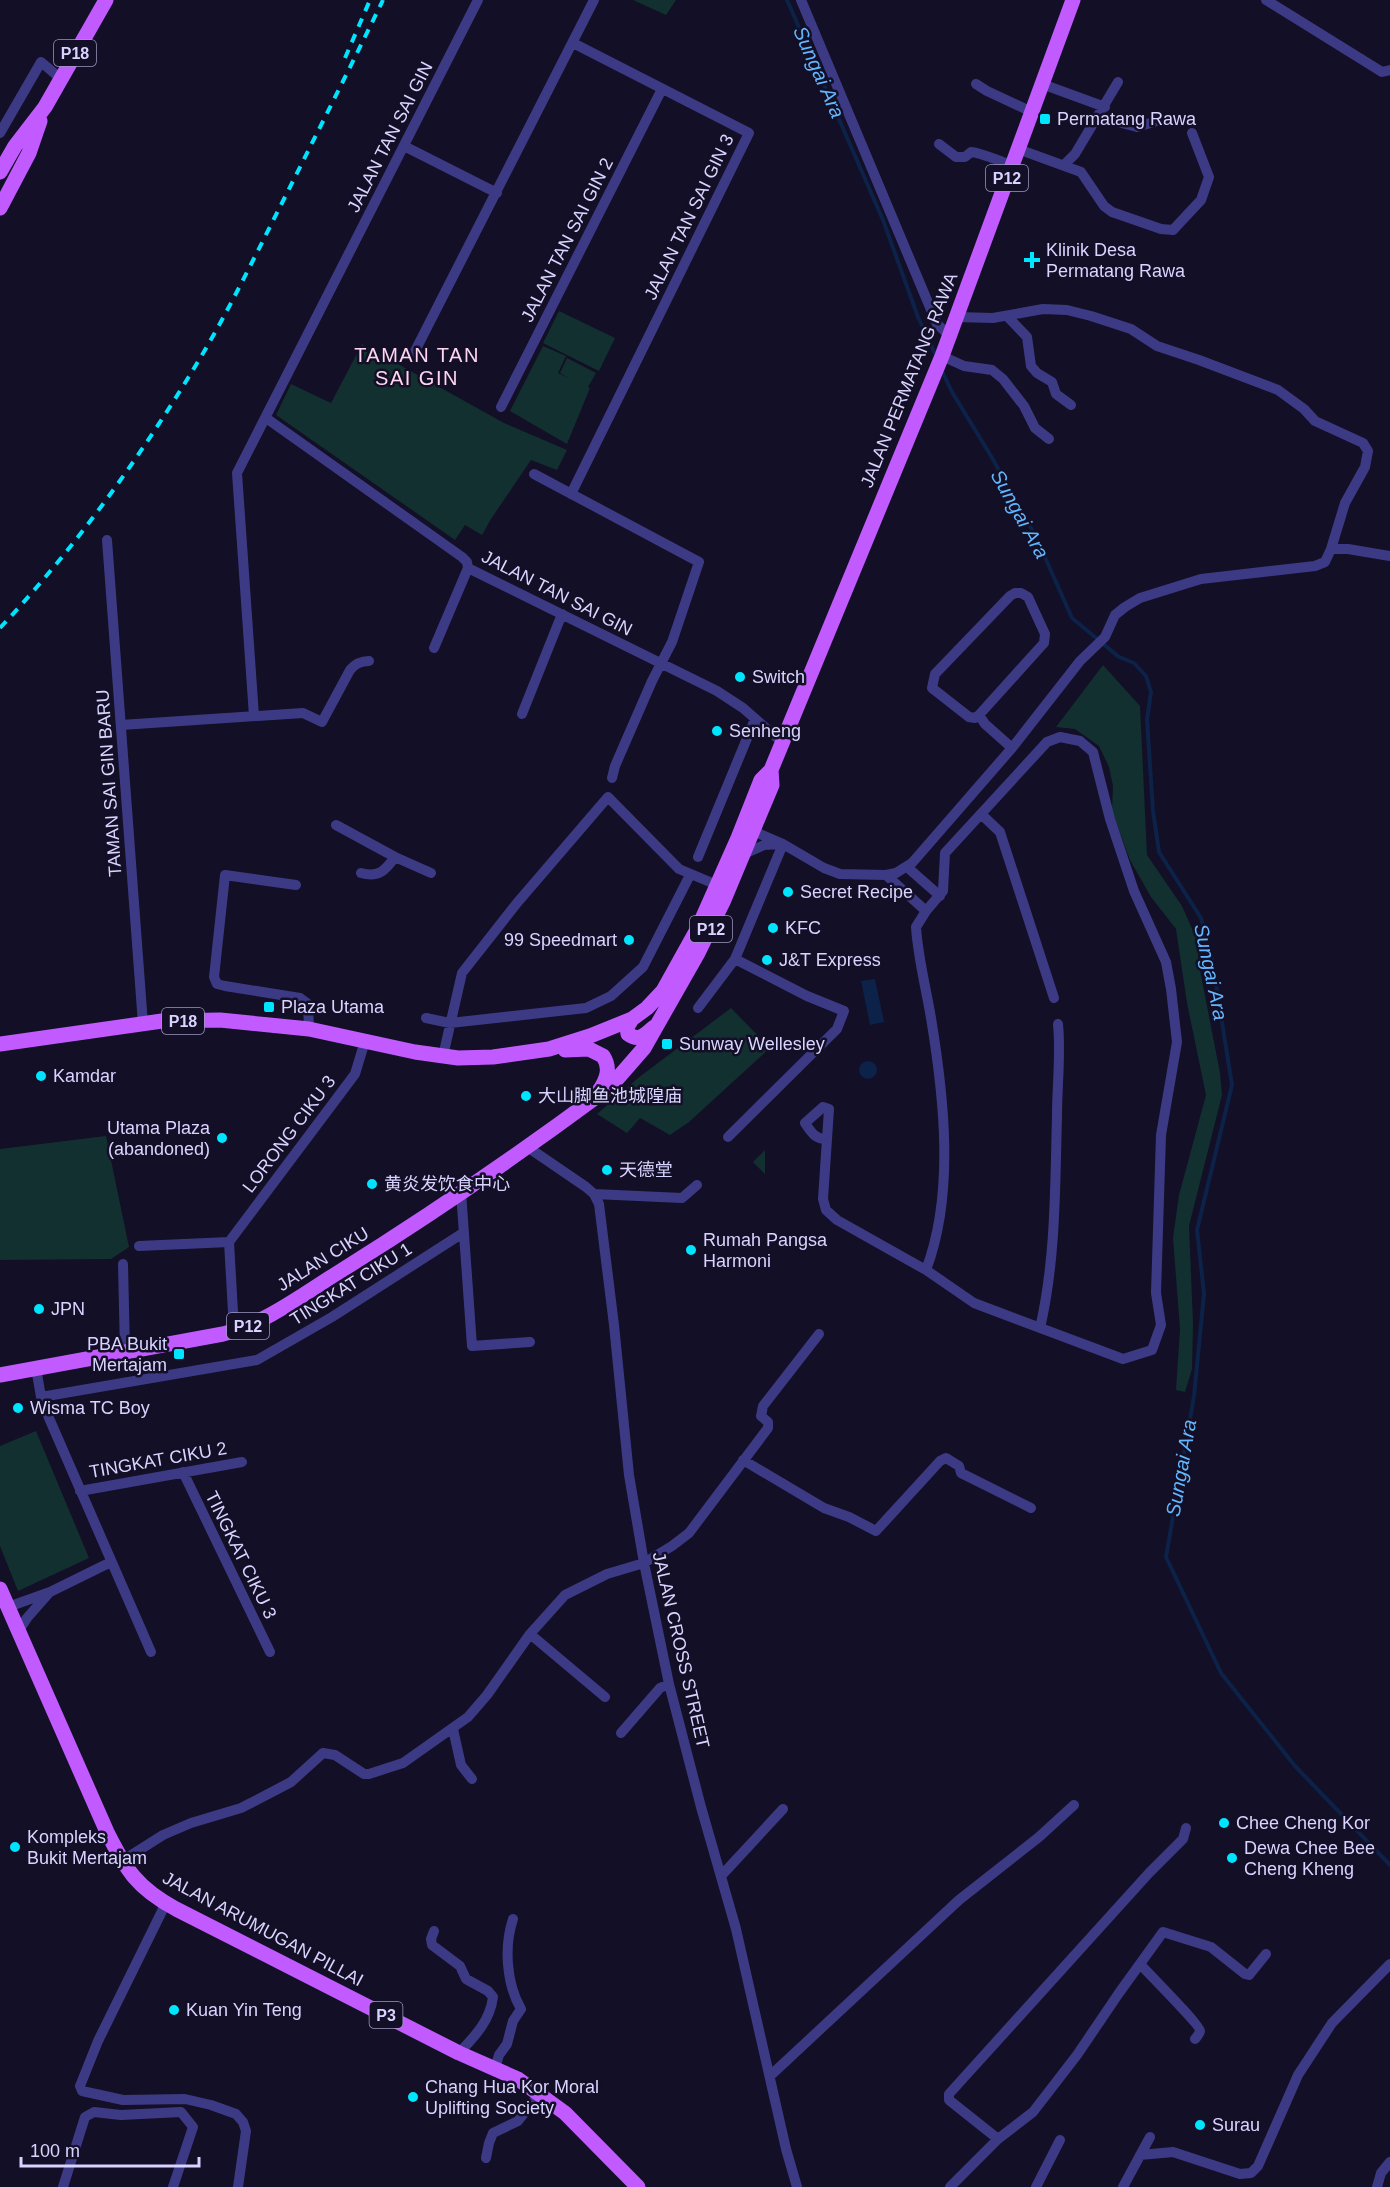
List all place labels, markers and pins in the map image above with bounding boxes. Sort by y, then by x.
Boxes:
place label: Permatang Rawa [1057,109,1197,129]
marker: Permatang Rawa [1038,112,1052,126]
place label: Klinik Desa Permatang Rawa [1046,240,1186,281]
marker: Klinik Desa Permatang Rawa [1023,251,1041,269]
place label: Switch [752,667,805,687]
marker: Switch [733,670,747,684]
place label: Senheng [729,721,801,741]
marker: Senheng [710,724,724,738]
place label: Secret Recipe [800,882,913,902]
marker: Secret Recipe [781,885,795,899]
place label: KFC [785,918,821,938]
marker: KFC [766,921,780,935]
place label: 99 Speedmart [504,930,617,950]
marker: 99 Speedmart [622,933,636,947]
place label: J&T Express [779,950,881,970]
marker: J&T Express [760,953,774,967]
place label: Plaza Utama [281,997,385,1017]
marker: Plaza Utama [262,1000,276,1014]
place label: Sunway Wellesley [679,1034,825,1054]
marker: Sunway Wellesley [660,1037,674,1051]
place label: Kamdar [53,1066,116,1086]
marker: Kamdar [34,1069,48,1083]
place label: 大山脚鱼池城隍庙 [538,1086,682,1106]
marker: 大山脚鱼池城隍庙 [519,1089,533,1103]
place label: Utama Plaza (abandoned) [107,1118,211,1159]
marker: Utama Plaza (abandoned) [215,1131,229,1145]
place label: 天德堂 [619,1160,673,1180]
marker: 天德堂 [600,1163,614,1177]
place label: 黄炎发饮食中心 [384,1174,510,1194]
marker: 黄炎发饮食中心 [365,1177,379,1191]
place label: Rumah Pangsa Harmoni [703,1230,828,1271]
marker: Rumah Pangsa Harmoni [684,1243,698,1257]
place label: JPN [51,1299,85,1319]
marker: JPN [32,1302,46,1316]
place label: PBA Bukit Mertajam [87,1334,167,1375]
marker: PBA Bukit Mertajam [172,1347,186,1361]
place label: Wisma TC Boy [30,1398,150,1418]
marker: Wisma TC Boy [11,1401,25,1415]
place label: Chee Cheng Kor [1236,1813,1370,1833]
marker: Chee Cheng Kor [1217,1816,1231,1830]
place label: Kompleks Bukit Mertajam [27,1827,147,1868]
place label: Dewa Chee Bee Cheng Kheng [1244,1838,1375,1879]
marker: Kompleks Bukit Mertajam [8,1840,22,1854]
marker: Dewa Chee Bee Cheng Kheng [1225,1851,1239,1865]
place label: Kuan Yin Teng [186,2000,302,2020]
marker: Kuan Yin Teng [167,2003,181,2017]
place label: Chang Hua Kor Moral Uplifting Society [425,2077,599,2118]
marker: Chang Hua Kor Moral Uplifting Society [406,2090,420,2104]
place label: Surau [1212,2115,1260,2135]
marker: Surau [1193,2118,1207,2132]

